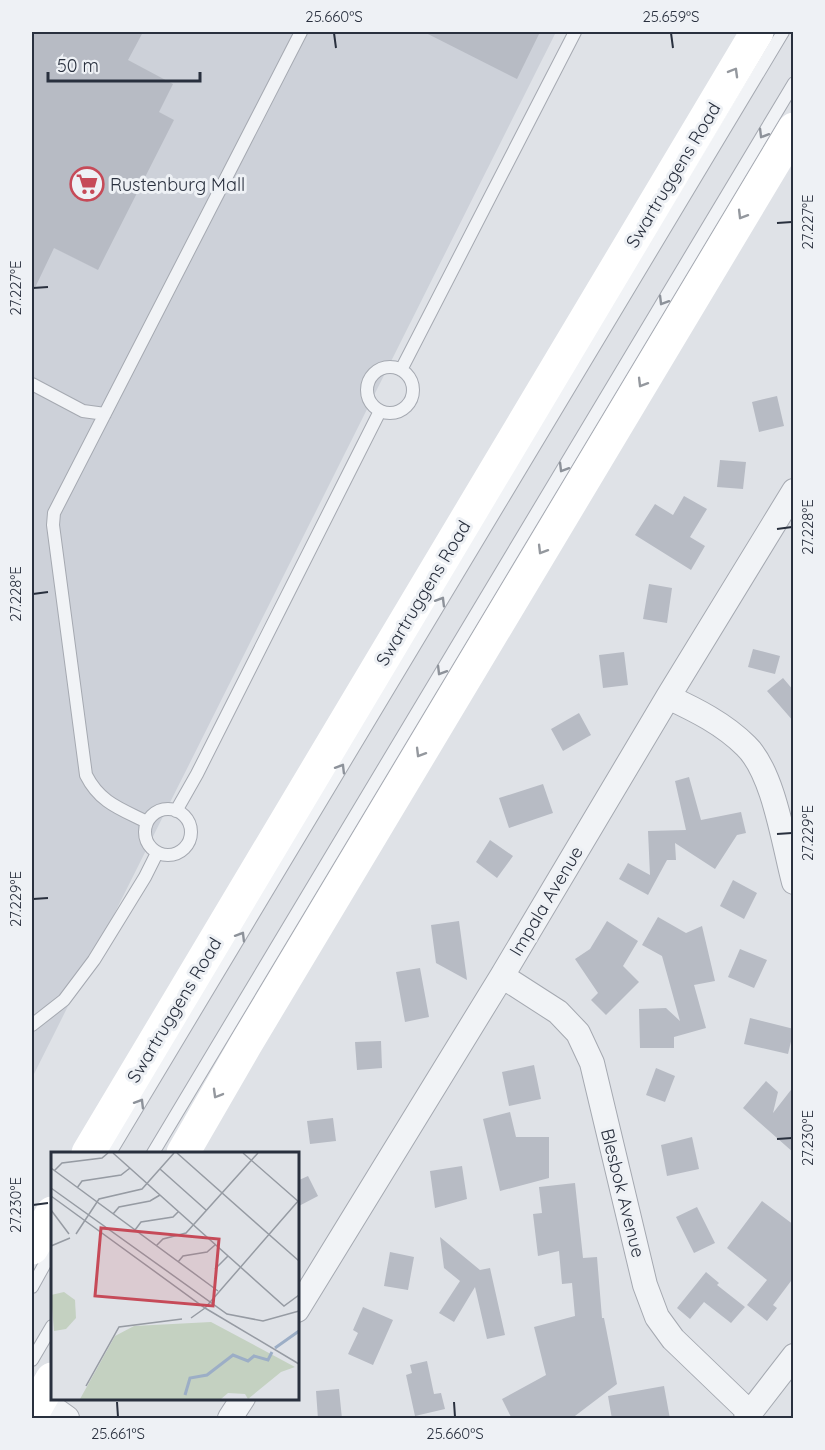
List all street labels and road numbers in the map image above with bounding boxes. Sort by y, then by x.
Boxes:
street label: Swartruggens Road [621,98,725,252]
street label: Swartruggens Road [371,516,475,670]
street label: Impala Avenue [504,842,588,960]
street label: Swartruggens Road [122,933,226,1087]
street label: Blesbok Avenue [596,1126,650,1260]

